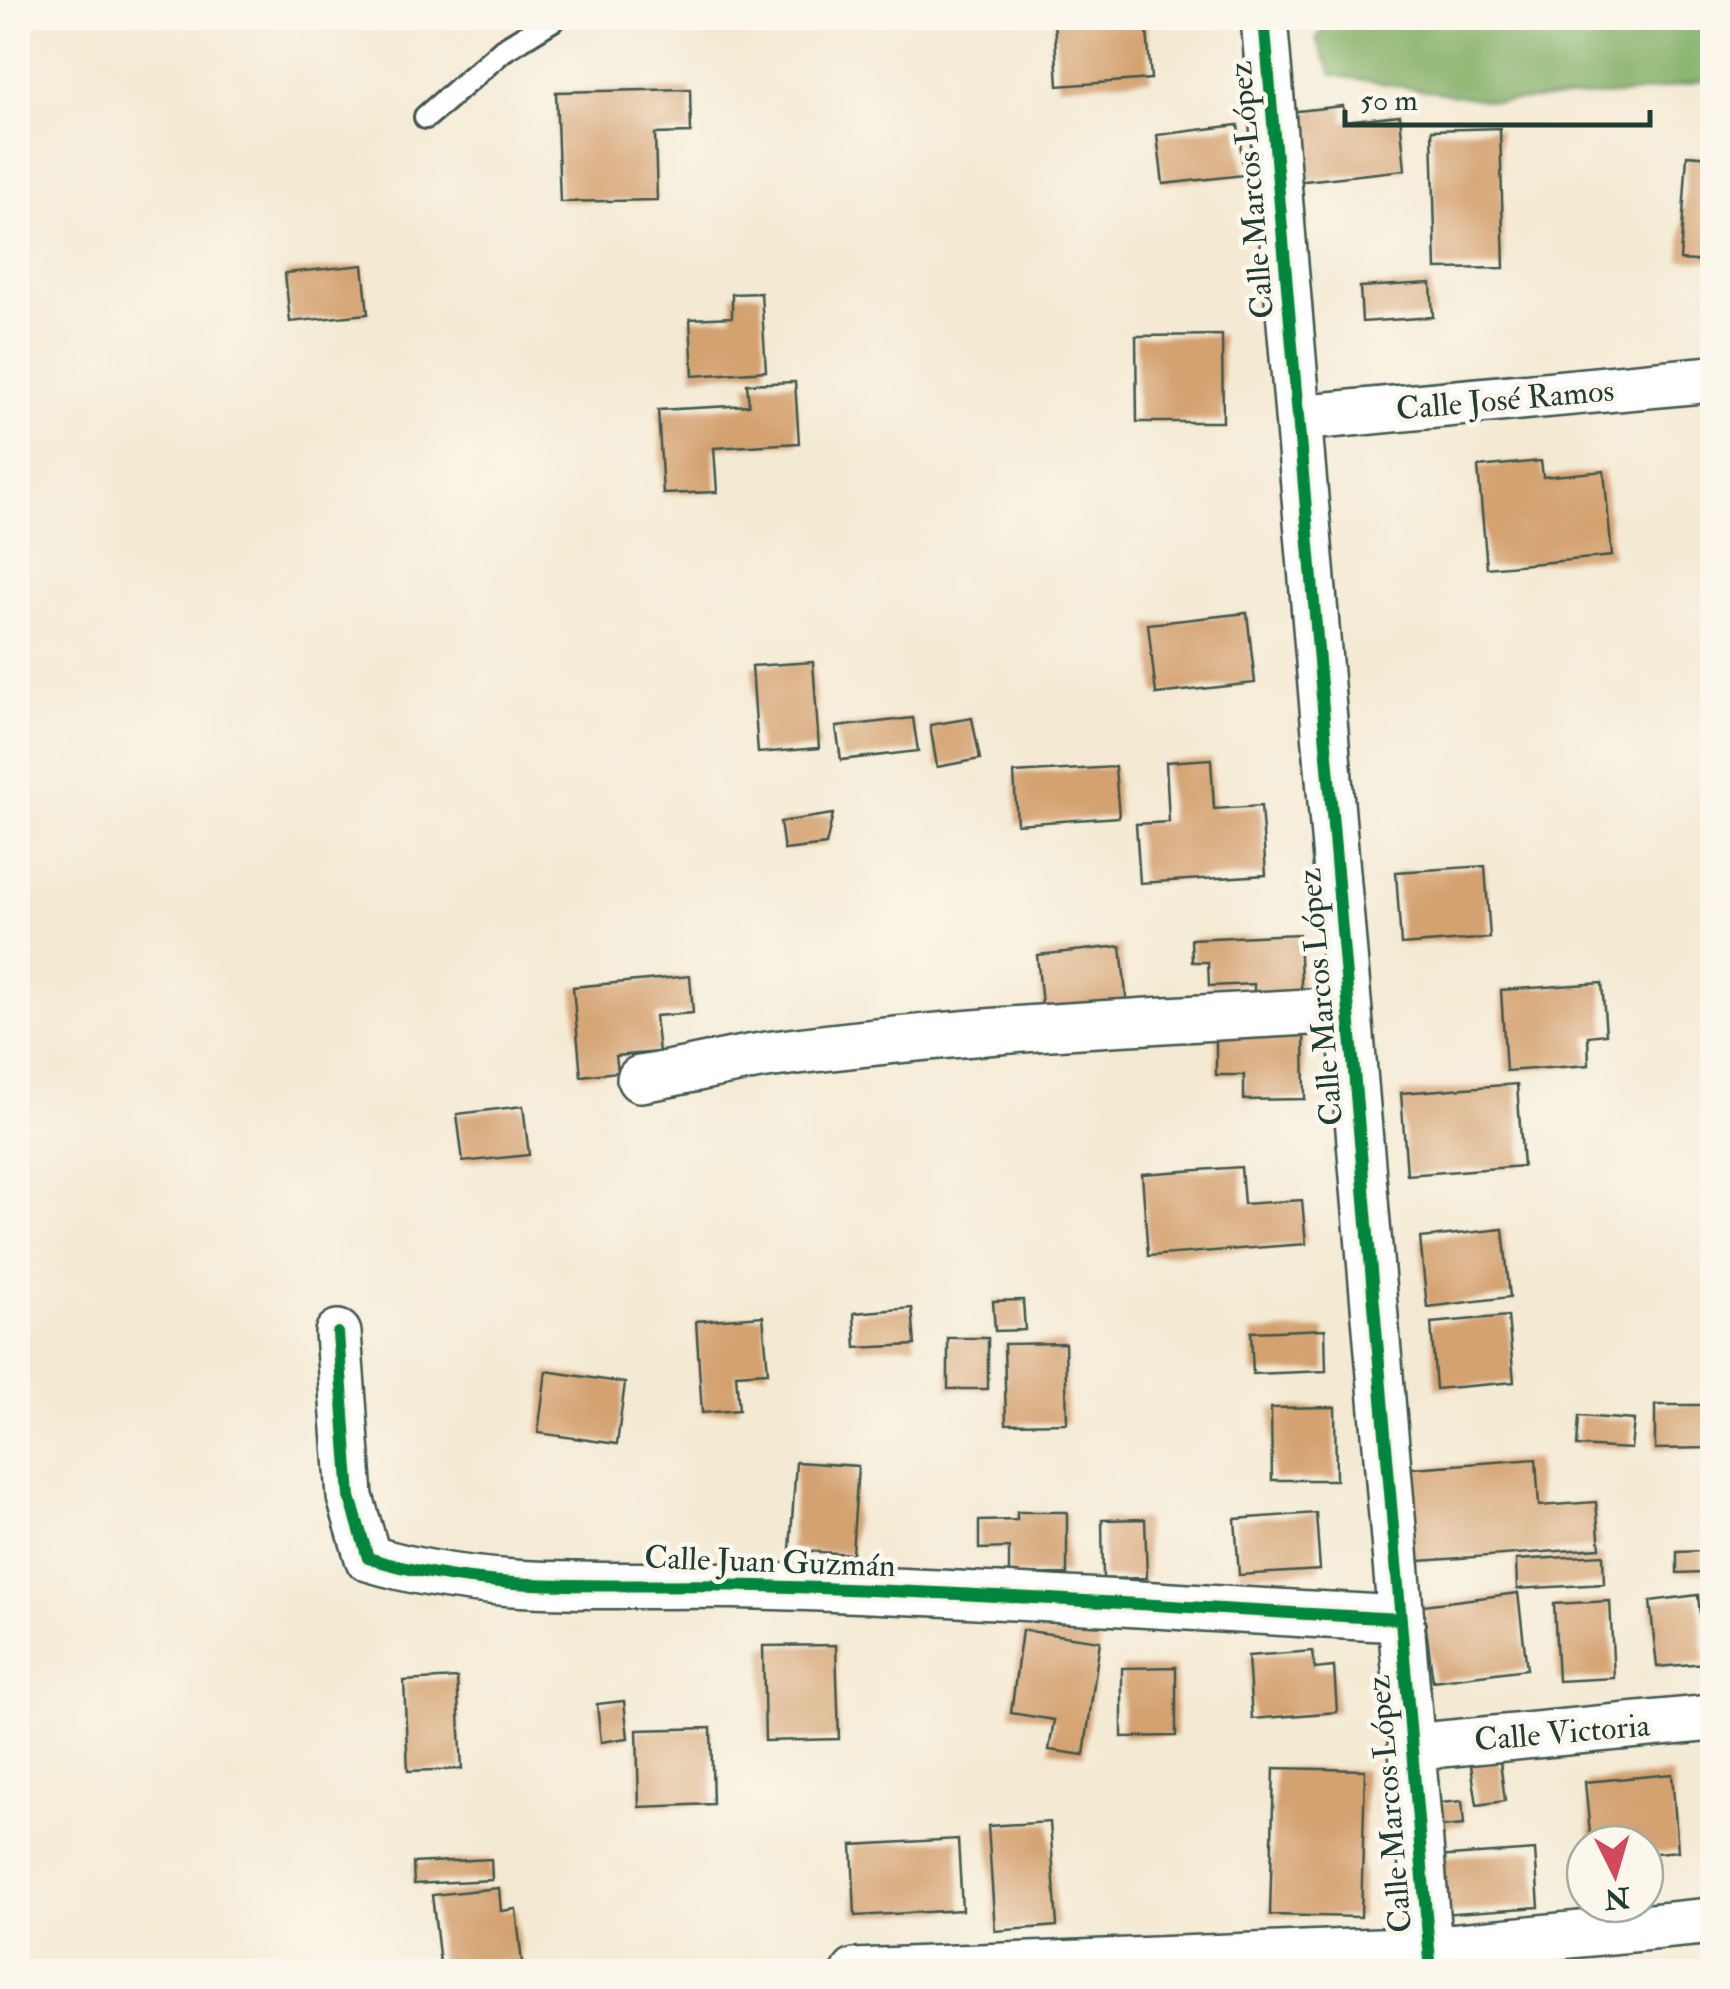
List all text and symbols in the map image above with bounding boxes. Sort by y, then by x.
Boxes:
street label: Calle Marcos López [1221,60,1283,320]
scale bar [1345,65,1650,127]
text: 50 m [1360,82,1418,119]
street label: Calle José Ramos [1394,371,1616,429]
street label: Calle Marcos López [1290,867,1352,1127]
street label: Calle Juan Guzmán [644,1538,896,1586]
street label: Calle Marcos López [1359,1674,1421,1934]
street label: Calle Victoria [1473,1705,1652,1761]
north arrow [1565,1824,1665,1924]
text: N [1602,1879,1632,1916]

